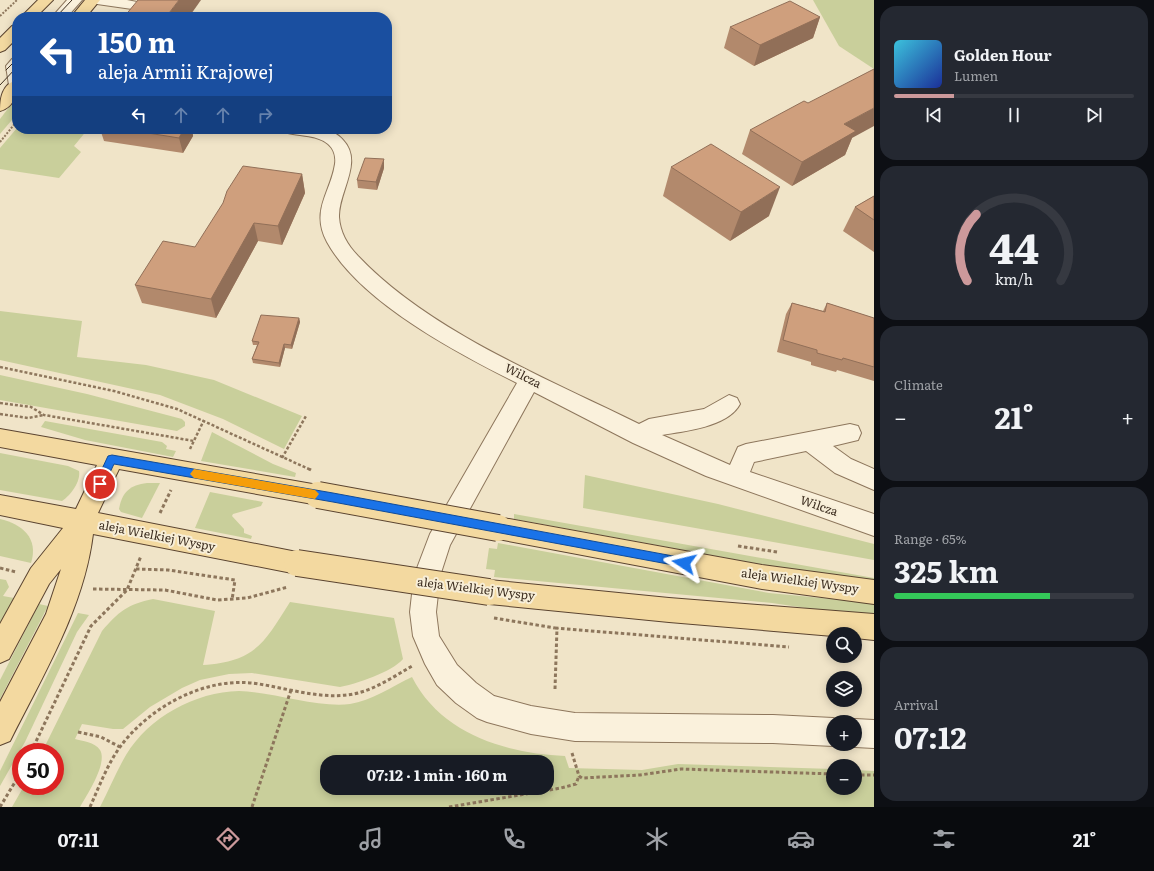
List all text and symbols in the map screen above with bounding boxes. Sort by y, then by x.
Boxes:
text: 150 m [98,20,176,62]
icon: left [32,28,84,80]
text: Golden Hour [954,43,1052,66]
text: aleja Armii Krajowej [98,58,273,85]
text: Lumen [954,66,998,85]
icon: left [128,104,150,126]
icon: ahead [170,104,192,126]
icon: ahead [212,104,234,126]
icon: right [254,104,276,126]
icon: previous [923,104,945,126]
icon: pause [1003,104,1025,126]
icon: next [1083,104,1105,126]
text: 44 [989,215,1039,277]
text: km/h [995,268,1034,289]
street label: Wilcza [502,358,545,392]
text: Climate [894,375,943,394]
text: 21° [994,394,1034,438]
text: − [894,400,907,433]
text: + [1121,400,1134,433]
pin [83,467,117,501]
icon: arrive [89,473,111,495]
street label: Wilcza [798,490,841,520]
street label: aleja Wielkiej Wyspy [97,515,217,555]
text: Range · 65% [894,529,967,548]
position arrow [663,542,705,584]
text: 325 km [894,548,999,592]
street label: aleja Wielkiej Wyspy [740,563,860,597]
street label: aleja Wielkiej Wyspy [416,572,536,604]
map controls [826,627,862,795]
button: search [826,627,862,663]
button: layers [826,671,862,707]
text: Arrival [894,695,938,714]
text: 07:12 [894,714,967,758]
button: + [826,715,862,751]
speed limit sign: 50 [12,743,64,795]
button: − [826,759,862,795]
text: 07:12 · 1 min · 160 m [367,763,507,786]
icon: directions [214,825,242,853]
icon: music [357,825,385,853]
icon: phone [500,825,528,853]
icon: climate [643,825,671,853]
icon: car [787,825,815,853]
icon: filters [930,825,958,853]
text: 07:11 [58,826,99,853]
text: 21° [1073,826,1096,853]

